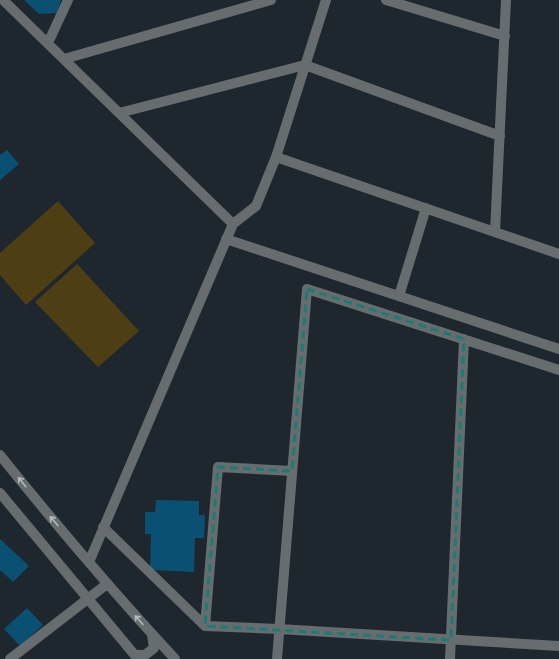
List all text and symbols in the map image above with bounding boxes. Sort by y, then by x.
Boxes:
one-way arrow [17,476,26,487]
one-way arrow [50,516,59,527]
one-way arrow [134,615,144,625]

